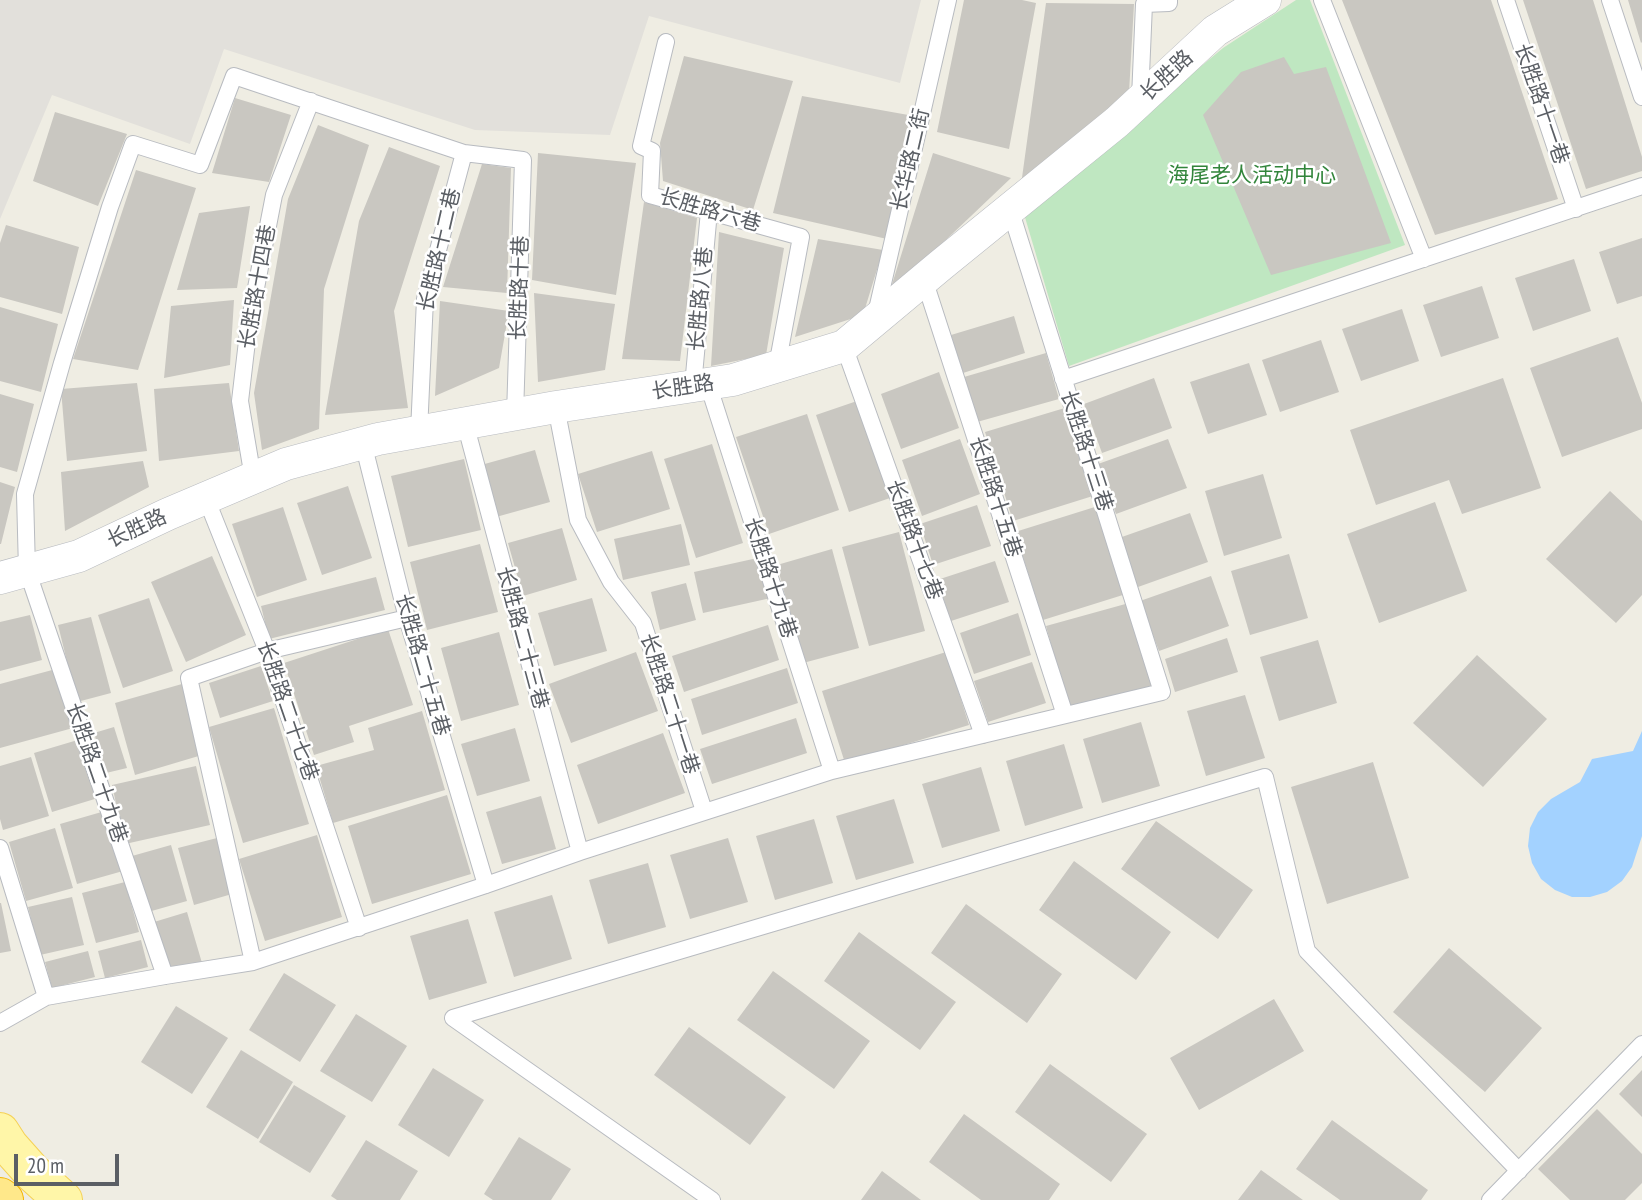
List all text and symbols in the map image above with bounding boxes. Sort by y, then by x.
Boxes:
street label: 长胜路十一巷 [1509,40,1573,168]
street label: 长胜路 [1135,45,1199,107]
street label: 长华路二街 [887,106,935,214]
park label: 海尾老人活动中心 [1168,163,1336,189]
street label: 长胜路六巷 [656,184,764,238]
street label: 长胜路十二巷 [414,186,466,314]
street label: 长胜路十四巷 [235,223,281,351]
street label: 长胜路十巷 [506,235,534,341]
street label: 长胜路八巷 [684,246,718,352]
street label: 长胜路 [650,371,716,405]
street label: 长胜路十三巷 [1055,387,1117,515]
street label: 长胜路十五巷 [964,433,1026,561]
street label: 长胜路十七巷 [881,476,947,604]
street label: 长胜路 [103,504,171,554]
street label: 长胜路十九巷 [739,514,801,642]
street label: 长胜路二十三巷 [491,564,553,712]
street label: 长胜路二十五巷 [390,591,454,739]
street label: 长胜路二十一巷 [634,630,704,778]
street label: 长胜路二十七巷 [251,637,323,785]
street label: 长胜路二十九巷 [60,699,132,847]
scale bar [18,1140,122,1184]
text: 20 m [27,1152,64,1179]

